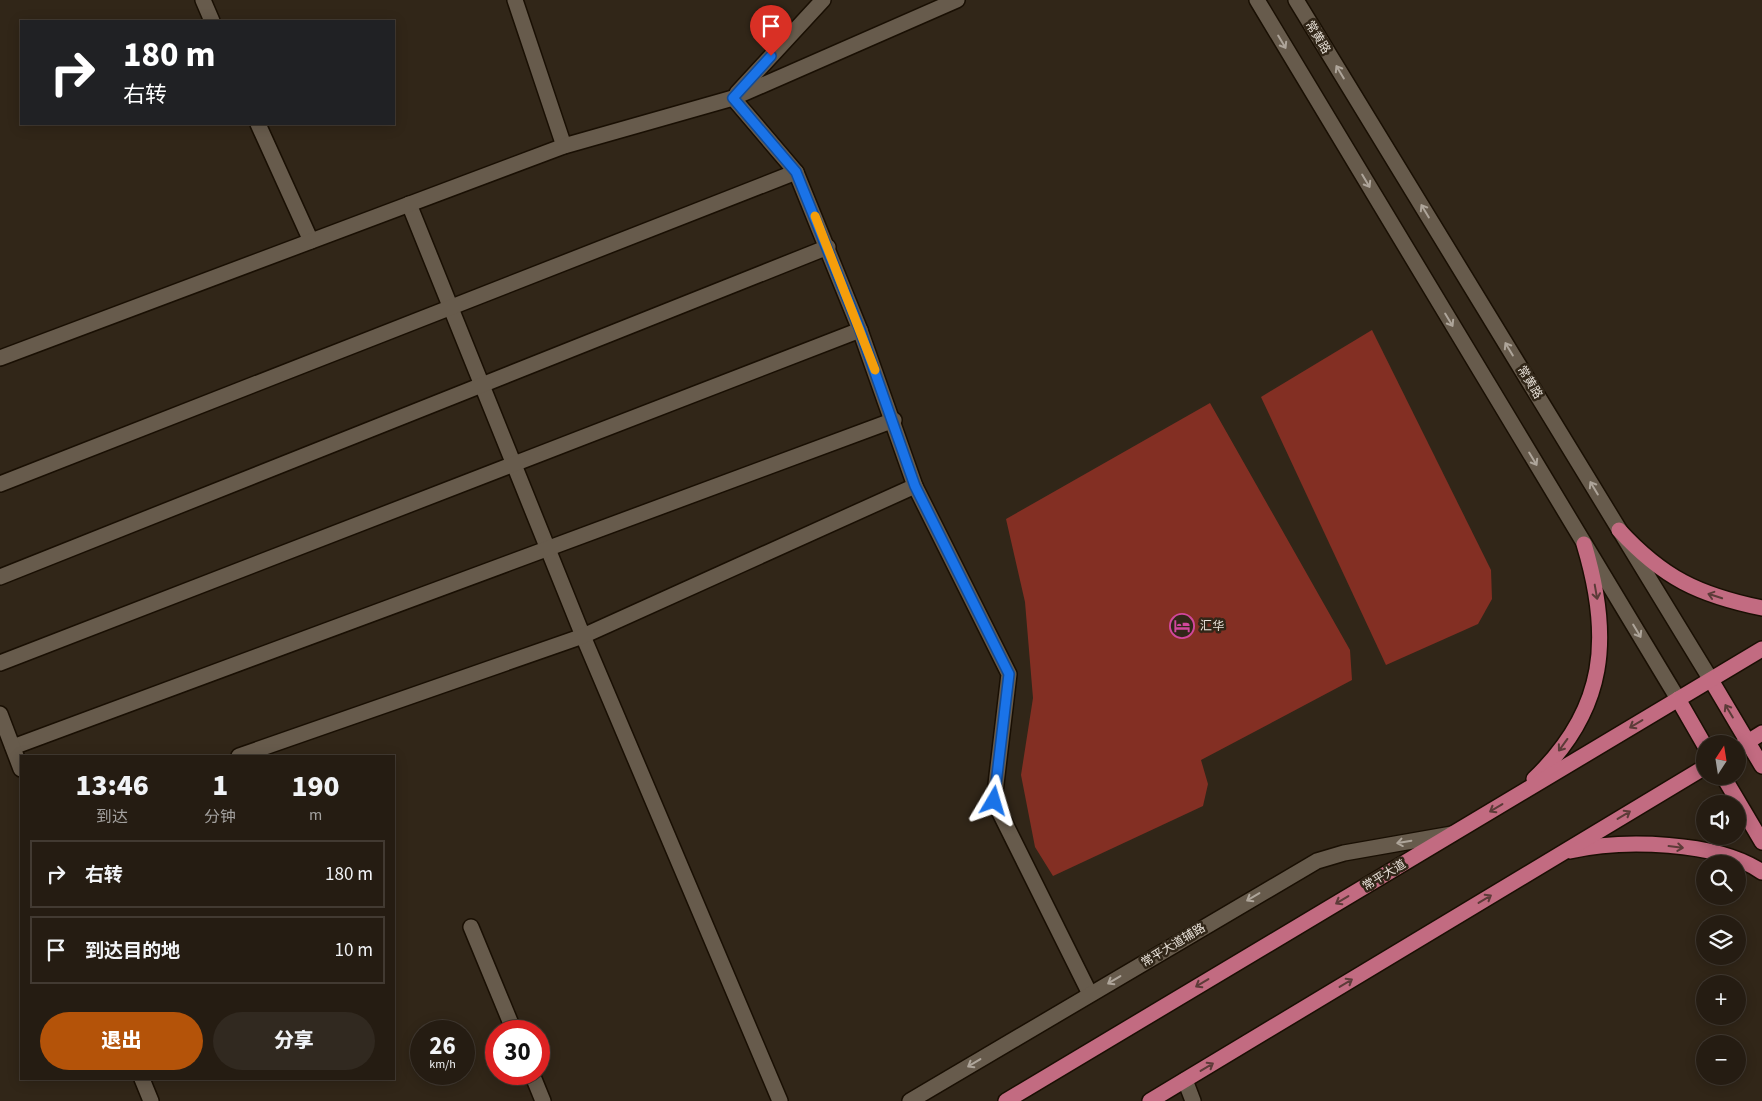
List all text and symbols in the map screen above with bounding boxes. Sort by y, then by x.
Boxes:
pin [750,5,792,56]
icon: arrive [757,12,785,40]
street label: 常黄路 [1301,17,1334,57]
text: 180 m [123,30,215,80]
one-way arrow [1277,34,1287,48]
icon: right [40,40,105,105]
one-way arrow [1334,65,1345,79]
text: 右转 [123,79,167,111]
one-way arrow [1361,173,1371,187]
one-way arrow [1419,204,1429,218]
one-way arrow [1445,313,1455,327]
one-way arrow [1504,343,1514,357]
street label: 常黄路 [1513,362,1546,402]
one-way arrow [1529,452,1539,466]
one-way arrow [1589,481,1600,495]
one-way arrow [1591,583,1601,599]
one-way arrow [1708,591,1723,600]
hotel icon: 汇华 [1169,613,1195,639]
place label: 汇华 [1200,618,1224,635]
one-way arrow [1632,623,1642,637]
one-way arrow [1724,704,1734,718]
one-way arrow [1629,720,1643,730]
north arrow [1696,735,1746,785]
map controls [1696,735,1746,1085]
one-way arrow [1558,738,1568,752]
text: 13:46 [75,764,149,807]
text: 1 [212,764,228,807]
text: 190 [292,765,340,808]
position arrow [967,774,1019,826]
button: sound [1696,795,1746,845]
one-way arrow [1490,803,1504,813]
text: m [309,804,322,826]
text: 到达 [96,806,128,828]
text: 分钟 [204,806,236,828]
one-way arrow [1616,809,1631,819]
one-way arrow [1396,838,1412,848]
one-way arrow [1668,842,1684,852]
button: search [1696,855,1746,905]
street label: 常平大道 [1359,856,1409,895]
icon: right [42,860,70,888]
text: 180 m [325,861,373,888]
text: 右转 [85,862,123,889]
one-way arrow [1247,893,1261,903]
one-way arrow [1477,893,1491,903]
one-way arrow [1335,895,1349,905]
button: layers [1696,915,1746,965]
street label: 常平大道辅路 [1138,920,1209,971]
icon: arrive [42,936,70,964]
text: 10 m [335,937,373,964]
text: 到达目的地 [85,938,180,965]
button: + [1696,975,1746,1025]
one-way arrow [1107,976,1121,986]
one-way arrow [1338,977,1352,987]
one-way arrow [1196,979,1210,989]
button: 退出 [40,1012,203,1070]
button: 分享 [213,1012,375,1070]
speed limit sign: 30 [485,1020,550,1085]
text: 26 [429,1028,456,1064]
button: − [1696,1035,1746,1085]
text: km/h [429,1056,456,1073]
one-way arrow [967,1059,981,1069]
one-way arrow [1199,1061,1213,1071]

